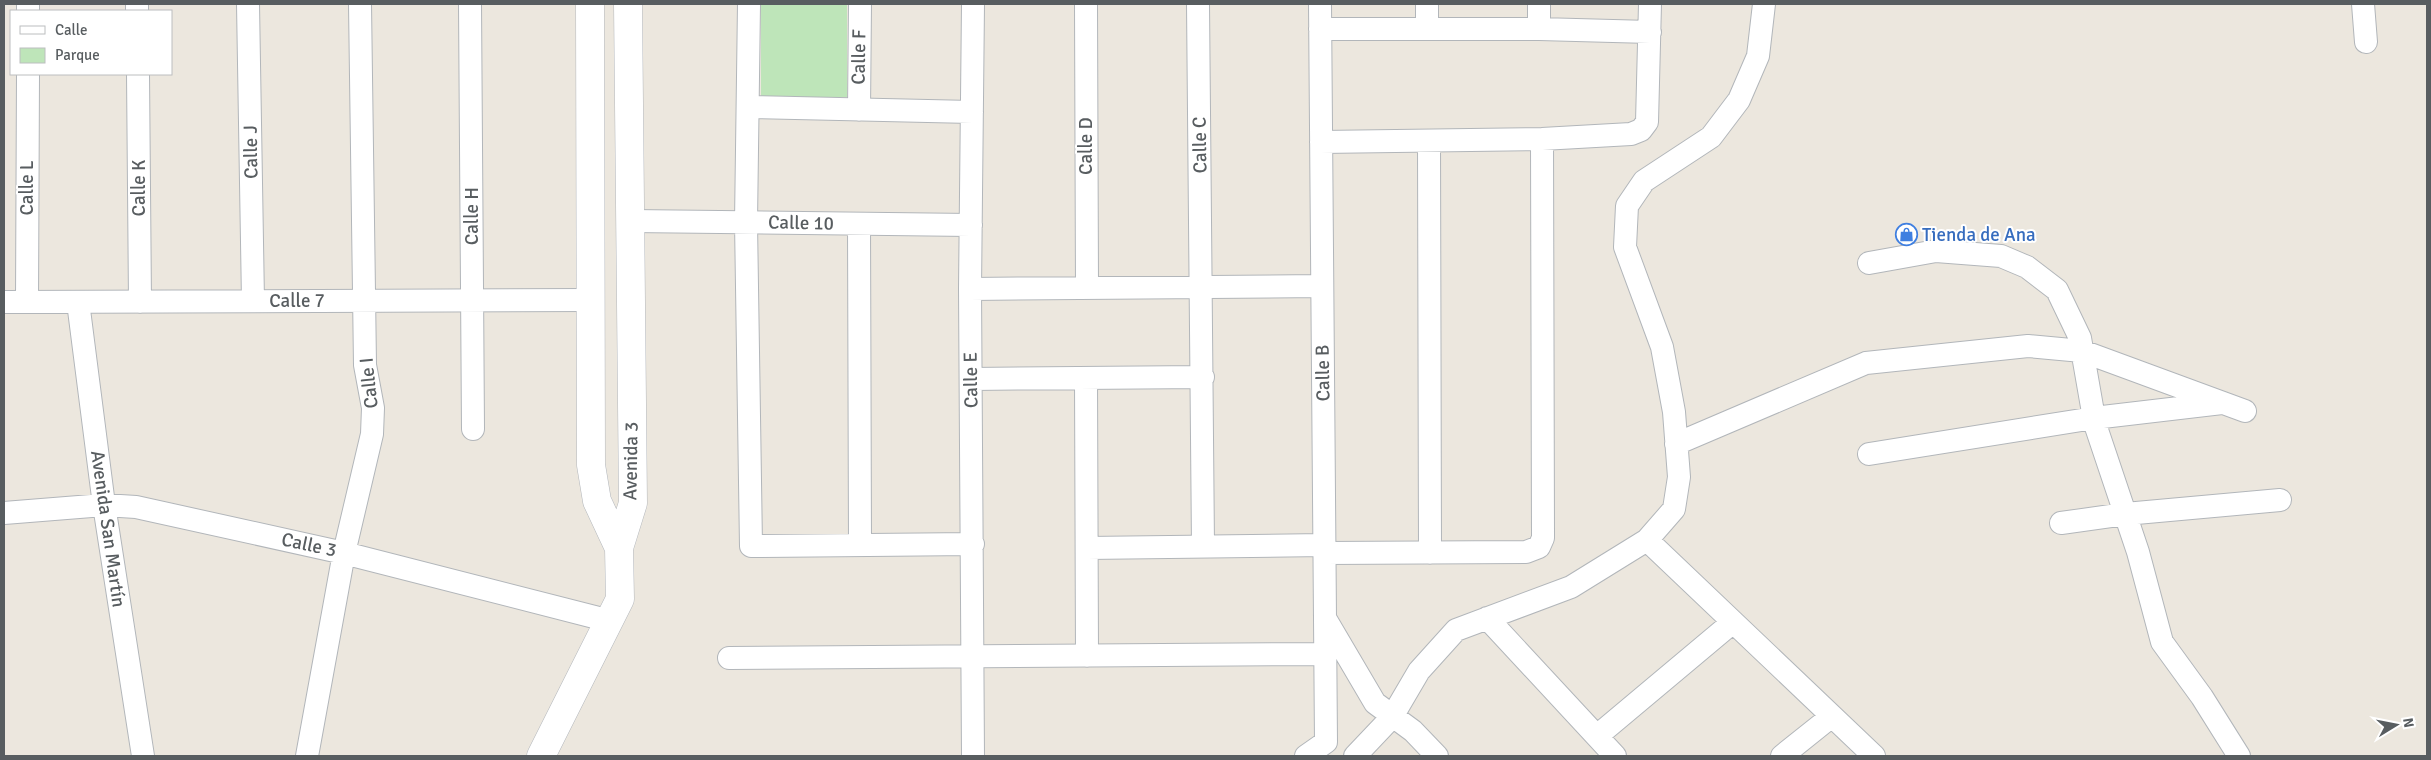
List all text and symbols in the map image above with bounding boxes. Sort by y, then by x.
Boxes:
legend [10,10,172,75]
text: Calle [55,21,88,39]
street label: Calle F [847,29,871,85]
text: Parque [55,46,100,64]
street label: Calle C [1188,116,1212,174]
street label: Calle D [1074,117,1098,175]
street label: Calle J [239,125,263,179]
street label: Calle K [127,159,151,216]
street label: Calle L [15,160,39,216]
street label: Calle H [460,187,484,245]
street label: Calle 10 [768,210,834,236]
shop icon: Tienda de Ana [1894,223,1918,247]
place label: Tienda de Ana [1922,223,2036,247]
street label: Calle 7 [269,289,325,313]
street label: Calle B [1311,344,1335,402]
street label: Calle E [959,352,983,408]
street label: Calle I [354,356,384,410]
street label: Avenida 3 [618,421,644,501]
street label: Avenida San Martín [85,449,131,609]
street label: Calle 3 [279,527,339,563]
north arrow [2371,700,2421,750]
text: N [2399,717,2418,729]

